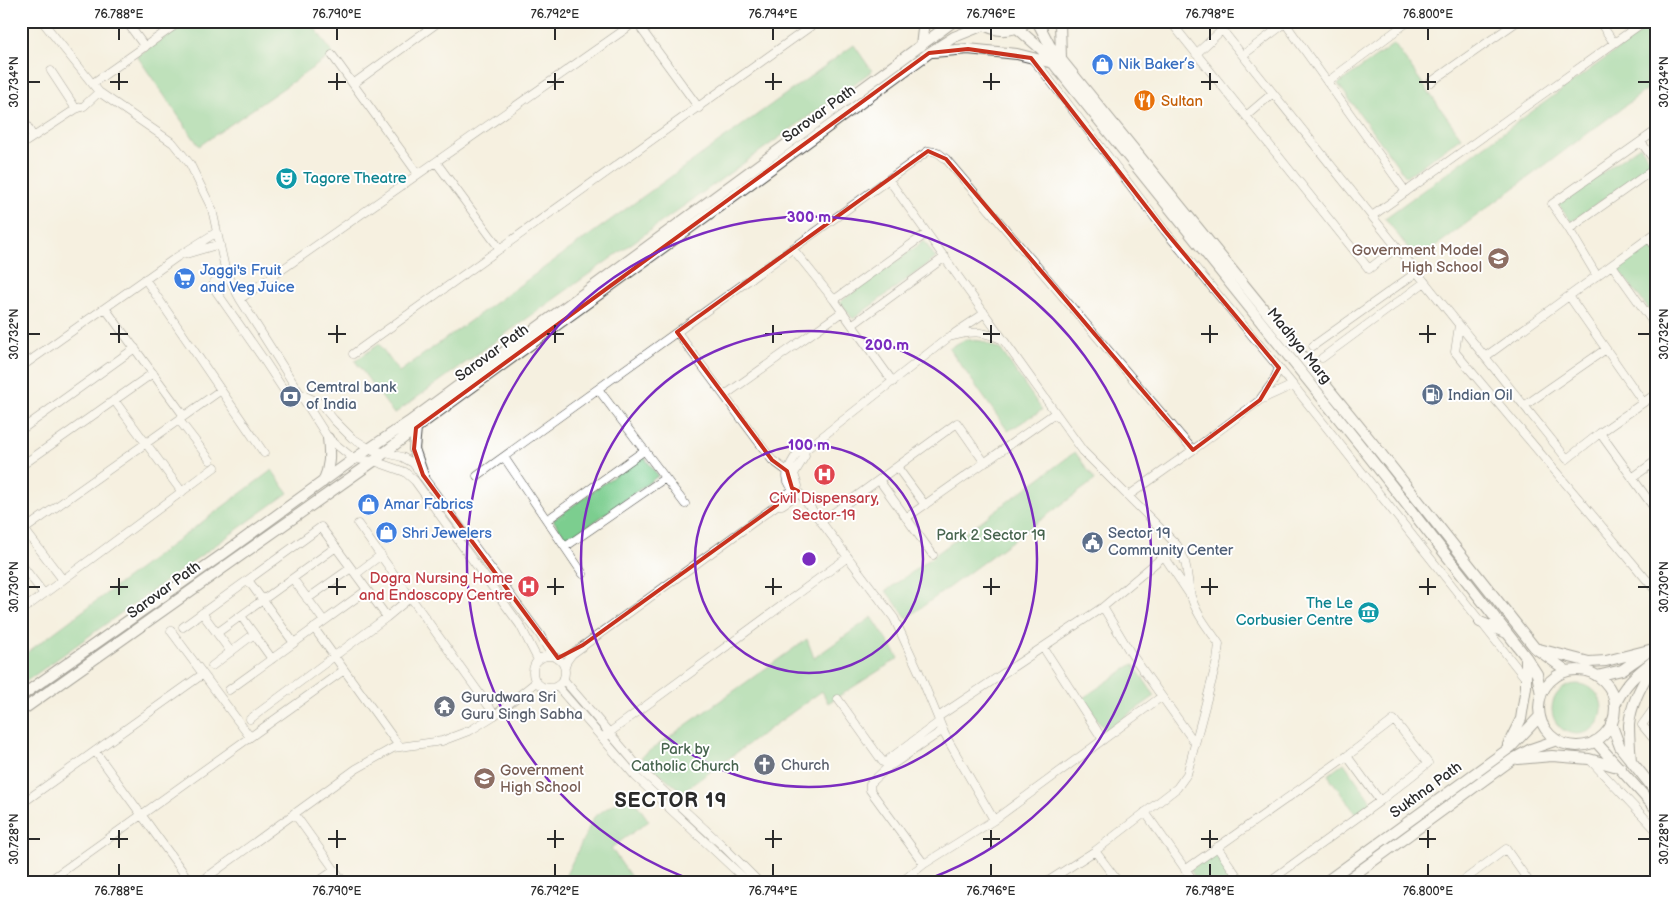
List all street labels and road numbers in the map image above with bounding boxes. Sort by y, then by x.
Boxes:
street label: Sarovar Path [778,81,860,147]
street label: Madhya Marg [1263,304,1335,388]
street label: Sarovar Path [451,320,533,386]
street label: Sarovar Path [123,557,205,623]
street label: Sukhna Path [1386,758,1466,822]

